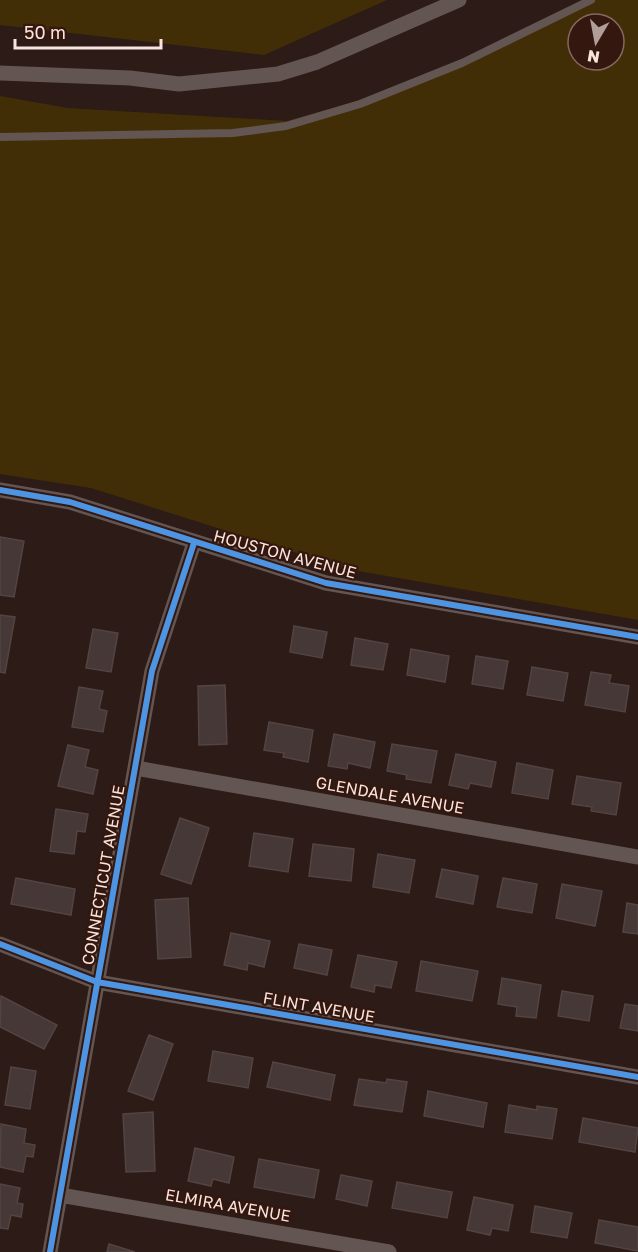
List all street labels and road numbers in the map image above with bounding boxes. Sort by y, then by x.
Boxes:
street label: HOUSTON AVENUE [212,525,358,583]
street label: GLENDALE AVENUE [314,772,466,818]
street label: CONNECTICUT AVENUE [77,784,129,966]
street label: FLINT AVENUE [262,987,376,1027]
street label: ELMIRA AVENUE [164,1184,292,1226]

